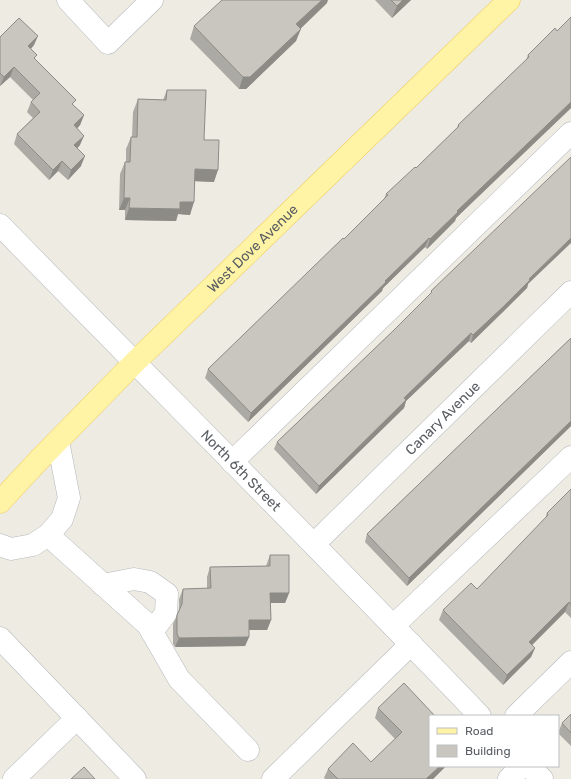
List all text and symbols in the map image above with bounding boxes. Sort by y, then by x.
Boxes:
street label: West Dove Avenue [204,200,302,296]
street label: Canary Avenue [402,377,484,458]
street label: North 6th Street [197,426,285,515]
legend [429,715,559,767]
text: Road [465,724,493,738]
text: Building [465,744,511,758]

